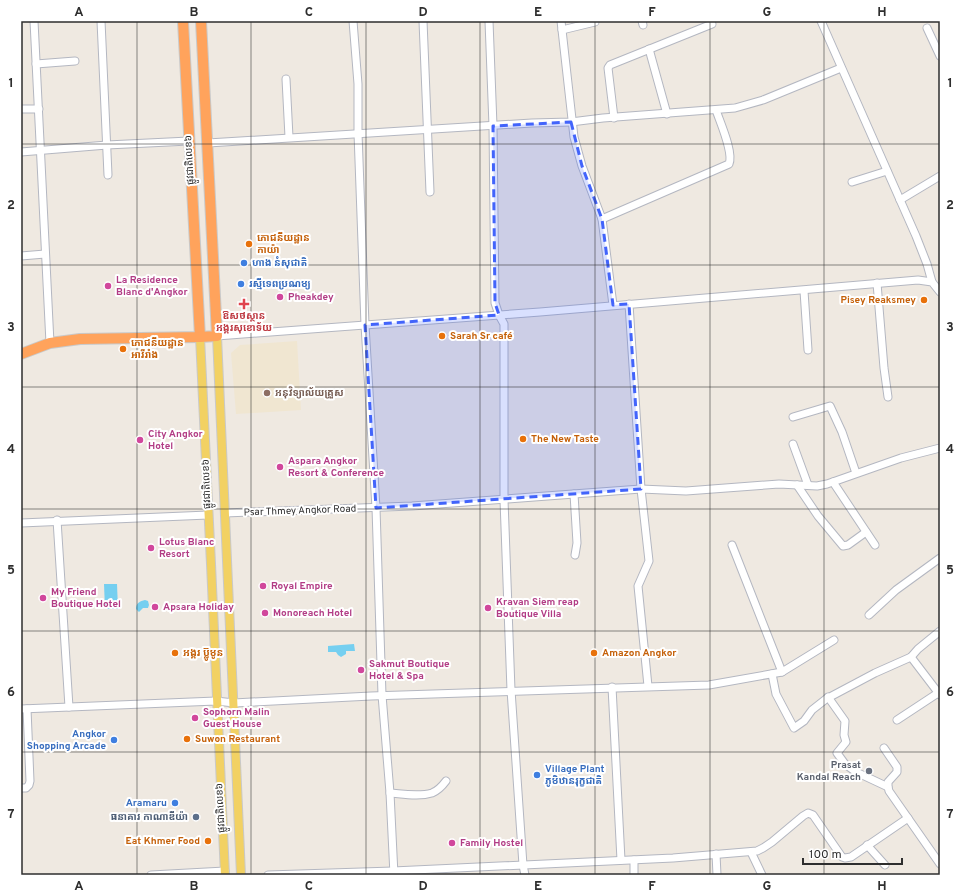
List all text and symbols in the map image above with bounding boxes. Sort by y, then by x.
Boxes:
text: A [74,5,84,21]
text: B [190,5,199,21]
text: C [305,5,313,21]
text: D [418,5,428,21]
text: E [534,5,542,21]
text: F [648,5,656,21]
text: G [763,5,772,21]
text: H [877,5,887,21]
text: 1 [8,76,14,92]
text: 1 [947,76,953,92]
street label: ផ្លូវជាតិលេខ៦ [182,135,200,185]
text: 2 [7,198,15,214]
text: 2 [946,198,954,214]
place label: ភោជនីយដ្ឋាន កាយ៉ា [257,232,310,257]
marker: ភោជនីយដ្ឋាន កាយ៉ា [244,239,254,249]
place label: ហាង នំសុជាតិ [252,256,307,270]
marker: ហាង នំសុជាតិ [239,258,249,268]
place label: La Residence Blanc d'Angkor [116,274,188,299]
place label: រស្មីទេពប្រណម្យ [249,278,311,291]
marker: រស្មីទេពប្រណម្យ [236,279,246,289]
marker: La Residence Blanc d'Angkor [103,281,113,291]
place label: Pheakdey [288,291,334,304]
marker: Pheakdey [275,292,285,302]
place label: Pisey Reaksmey [841,294,916,307]
marker: Pisey Reaksmey [919,295,929,305]
marker: ឱសថស្ថាន អង្គរសុខោទ័យ [239,299,249,309]
place label: ឱសថស្ថាន អង្គរសុខោទ័យ [216,310,272,335]
text: 3 [7,320,15,336]
text: 3 [946,320,954,336]
place label: Sarah Sr café [450,330,513,343]
marker: Sarah Sr café [437,331,447,341]
place label: ភោជនីយដ្ឋាន អារីរាំង [131,337,184,362]
marker: ភោជនីយដ្ឋាន អារីរាំង [118,344,128,354]
place label: អនុវិទ្យាល័យគ្រួស [275,386,344,400]
marker: អនុវិទ្យាល័យគ្រួស [262,388,272,398]
place label: City Angkor Hotel [148,428,204,453]
place label: The New Taste [531,433,599,446]
marker: The New Taste [518,434,528,444]
marker: City Angkor Hotel [135,435,145,445]
text: 4 [7,442,15,458]
text: 4 [946,442,954,458]
place label: Aspara Angkor Resort & Conference [288,455,384,480]
street label: ផ្លូវជាតិលេខ៦ [200,459,216,509]
marker: Aspara Angkor Resort & Conference [275,462,285,472]
street label: Psar Thmey Angkor Road [243,503,357,519]
place label: Lotus Blanc Resort [159,536,214,561]
marker: Lotus Blanc Resort [146,543,156,553]
text: 5 [7,563,15,579]
text: 5 [946,563,954,579]
place label: Royal Empire [271,580,333,593]
marker: Royal Empire [258,581,268,591]
place label: My Friend Boutique Hotel [51,586,121,611]
marker: My Friend Boutique Hotel [38,593,48,603]
place label: Kravan Siem reap Boutique Villa [496,596,579,621]
place label: Apsara Holiday [163,601,234,614]
marker: Apsara Holiday [150,602,160,612]
marker: Kravan Siem reap Boutique Villa [483,603,493,613]
place label: Monoreach Hotel [273,607,352,620]
marker: Monoreach Hotel [260,608,270,618]
place label: អង្គរ ប្ល៊ូមូន [183,647,223,661]
place label: Amazon Angkor [602,647,677,660]
marker: អង្គរ ប្ល៊ូមូន [170,648,180,658]
marker: Amazon Angkor [589,648,599,658]
place label: Sakmut Boutique Hotel & Spa [369,658,450,683]
marker: Sakmut Boutique Hotel & Spa [356,665,366,675]
text: 6 [7,685,15,701]
text: 6 [946,685,954,701]
place label: Sophorn Malin Guest House [203,706,270,731]
marker: Sophorn Malin Guest House [190,713,200,723]
place label: Angkor Shopping Arcade [27,728,107,753]
place label: Suwon Restaurant [195,733,280,746]
marker: Suwon Restaurant [182,734,192,744]
marker: Angkor Shopping Arcade [109,735,119,745]
place label: Prasat Kandal Reach [797,759,861,784]
place label: Village Plant ភូមិឋានរុក្ខជាតិ [545,763,605,788]
marker: Prasat Kandal Reach [864,766,874,776]
marker: Village Plant ភូមិឋានរុក្ខជាតិ [532,770,542,780]
street label: ផ្លូវជាតិលេខ៦ [213,783,231,833]
place label: Aramaru [126,797,167,810]
marker: Aramaru [170,798,180,808]
text: 7 [8,807,15,823]
text: 7 [947,807,954,823]
place label: ធនាគារ កាណាឌីយ៉ា [110,811,188,824]
marker: ធនាគារ កាណាឌីយ៉ា [191,812,201,822]
place label: Eat Khmer Food [126,835,200,848]
marker: Eat Khmer Food [203,836,213,846]
place label: Family Hostel [460,837,523,850]
marker: Family Hostel [447,838,457,848]
scale bar [803,840,902,866]
text: 100 m [809,847,842,863]
text: A [74,879,84,895]
text: B [190,879,199,895]
text: C [305,879,313,895]
text: D [418,879,428,895]
text: E [534,879,542,895]
text: F [648,879,656,895]
text: G [763,879,772,895]
text: H [877,879,887,895]

